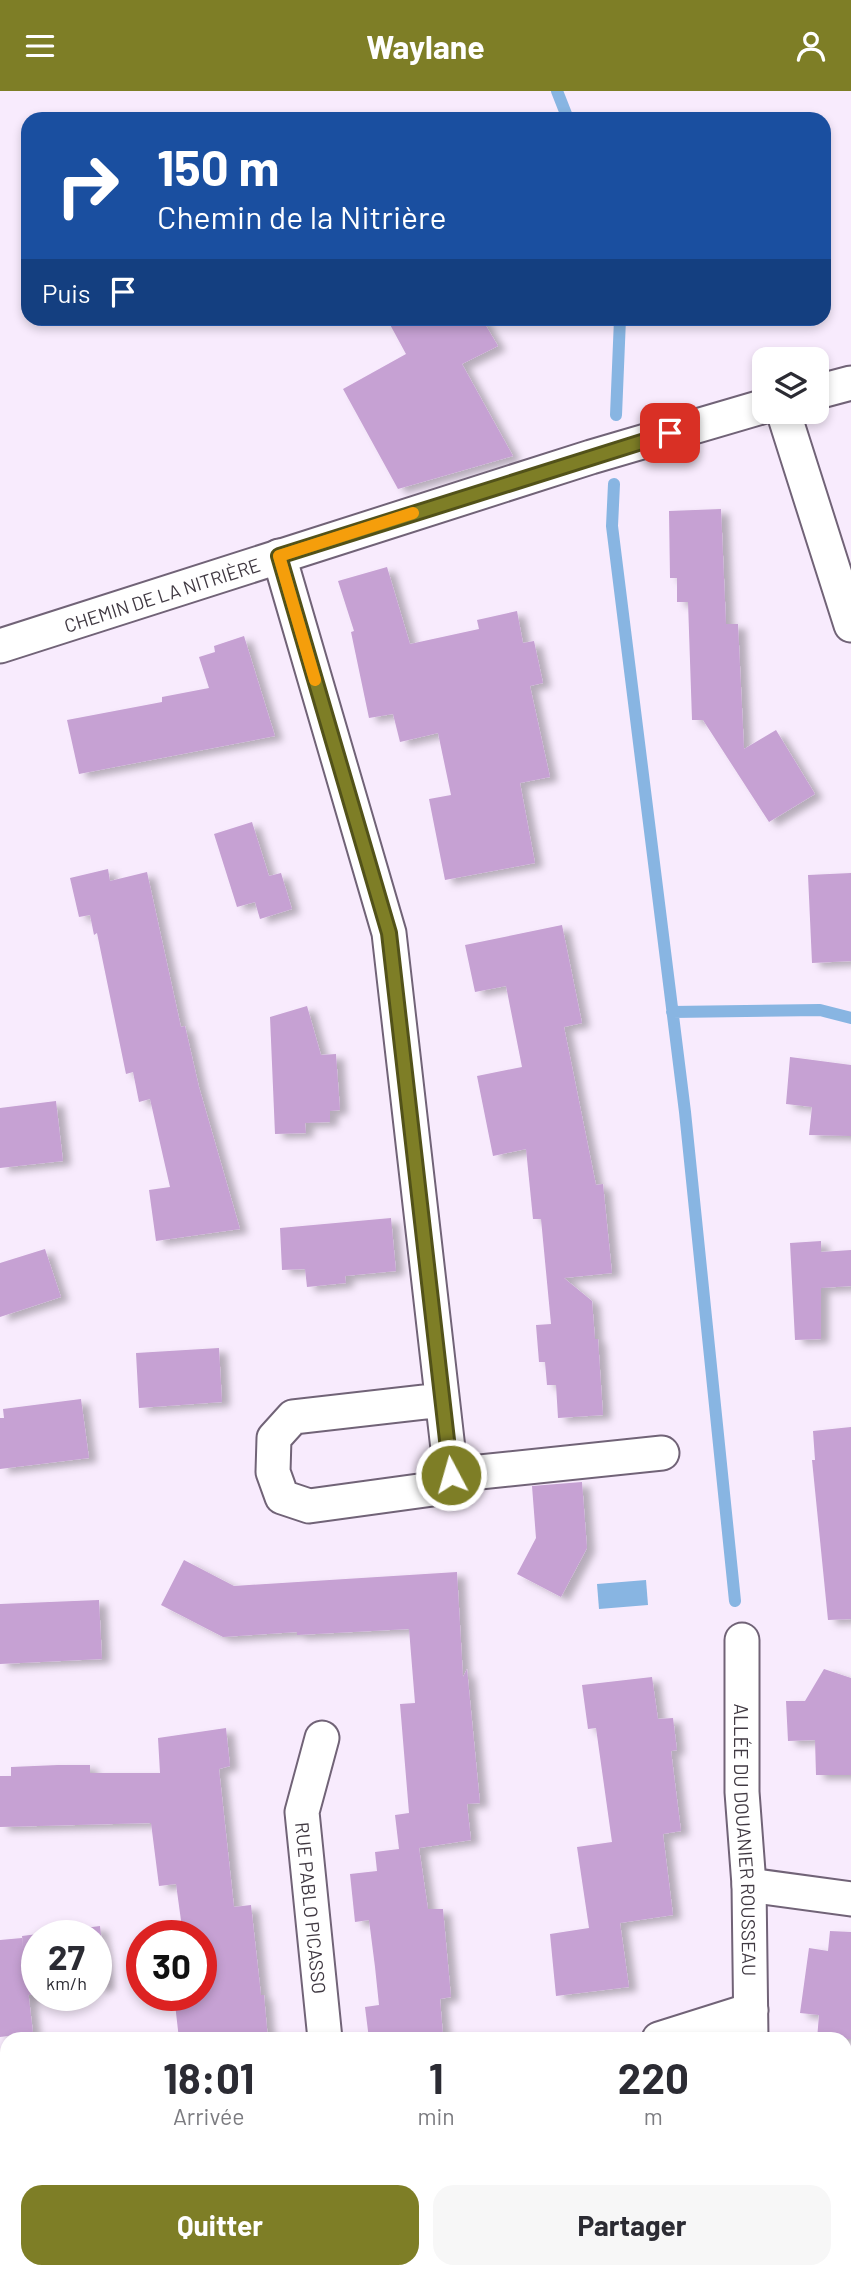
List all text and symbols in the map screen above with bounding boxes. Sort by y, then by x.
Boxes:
icon: menu [21,27,59,65]
text: Waylane [366,27,485,65]
icon: person [792,27,830,65]
text: 150 m [157,137,279,196]
icon: right [42,140,133,231]
text: Chemin de la Nitrière [157,197,447,235]
icon: arrive [104,273,142,311]
text: Puis [42,277,90,308]
map controls [752,347,829,424]
button: layers [752,347,829,424]
pin [640,403,700,463]
icon: arrive [651,414,689,452]
street label: CHEMIN DE LA NITRIÈRE [61,552,263,636]
position arrow [414,1438,488,1512]
street label: ALLÉE DU DOUANIER ROUSSEAU [730,1703,762,1976]
street label: RUE PABLO PICASSO [292,1821,332,1995]
speed limit sign: 30 [126,1920,217,2011]
text: 27 [48,1935,85,1977]
text: km/h [46,1972,87,1994]
text: 18:01 [163,2052,254,2102]
text: 1 [429,2052,444,2102]
text: 220 [618,2052,689,2102]
text: Arrivée [173,2102,245,2130]
text: min [417,2102,455,2130]
text: m [644,2102,663,2130]
button: Quitter [21,2185,419,2265]
button: Partager [433,2185,831,2265]

